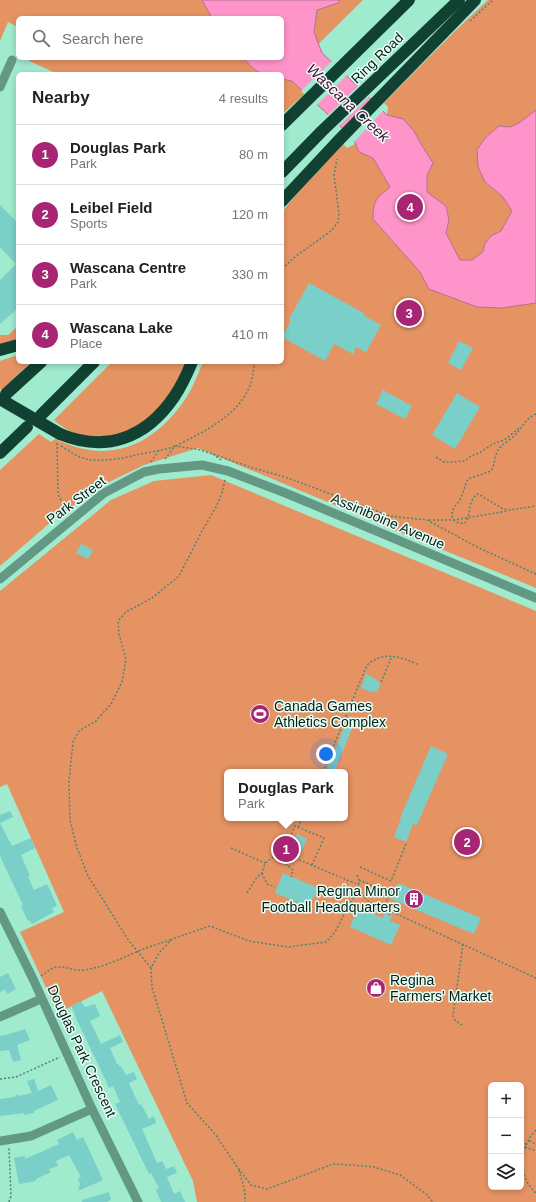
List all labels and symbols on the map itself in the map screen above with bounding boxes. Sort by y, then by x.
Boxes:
street label: Ring Road [348,29,406,87]
water label: Wascana Creek [304,60,394,146]
pin: 4 [397,192,423,222]
pin: 3 [396,298,422,328]
street label: Park Street [43,472,109,527]
street label: Assiniboine Avenue [329,490,447,552]
place label: Canada Games Athletics Complex [274,698,386,730]
sports icon: Canada Games Athletics Complex [249,703,271,725]
your location [316,744,336,764]
pin: 2 [454,827,480,857]
pin: 1 [273,834,299,864]
place label: Regina Minor Football Headquarters [261,883,400,915]
building icon: Regina Minor Football Headquarters [403,888,425,910]
place label: Regina Farmers' Market [390,972,492,1004]
shop icon: Regina Farmers' Market [365,977,387,999]
street label: Douglas Park Crescent [44,982,120,1120]

